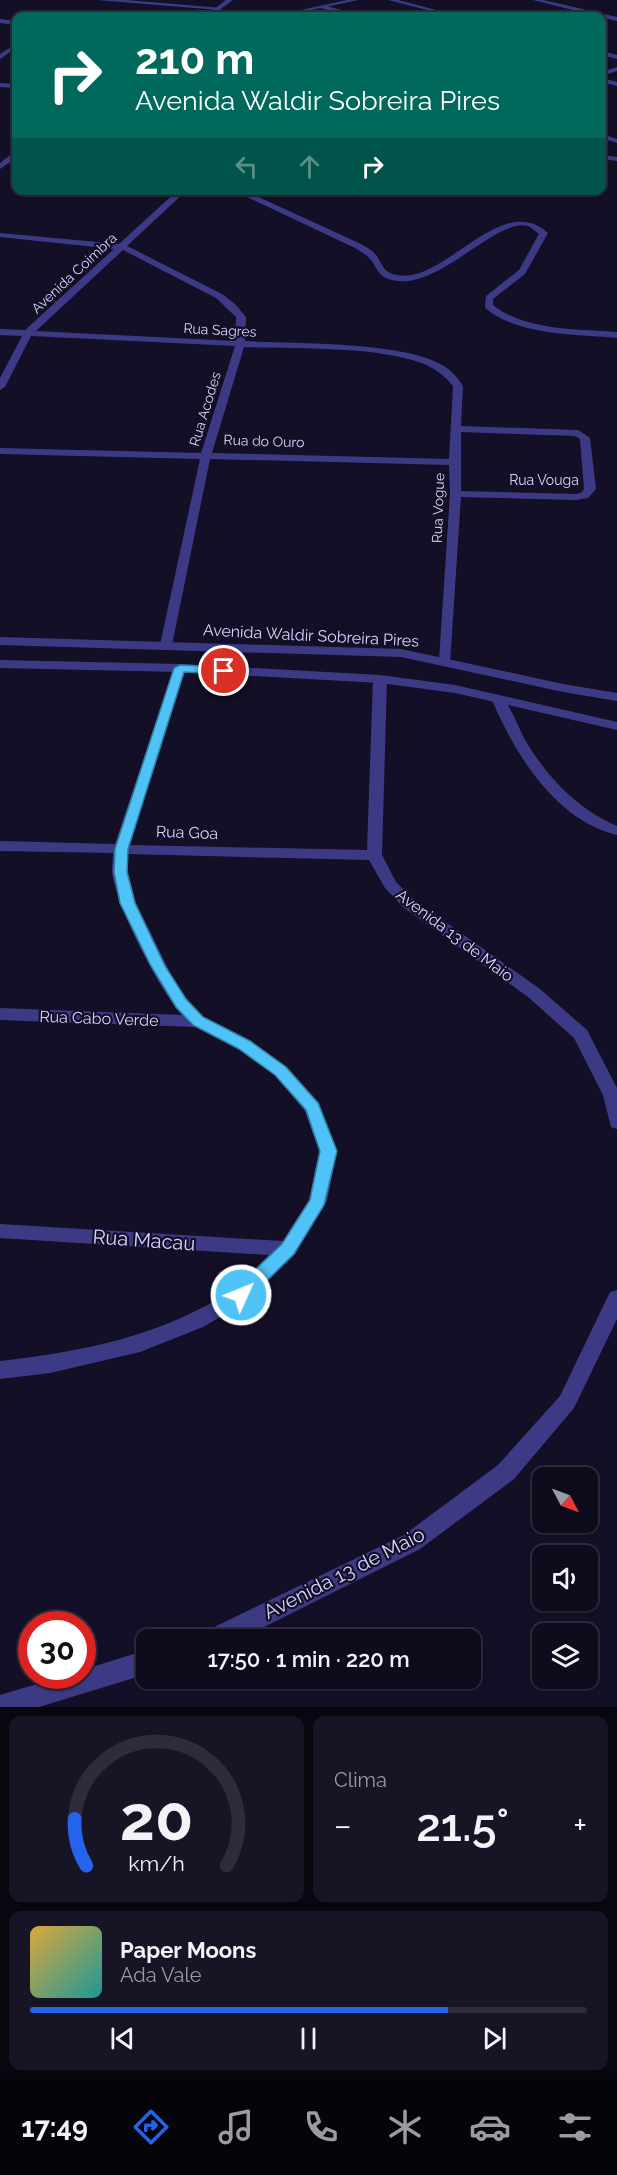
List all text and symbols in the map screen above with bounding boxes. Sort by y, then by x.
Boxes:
text: 210 m [135,35,254,84]
icon: right [36,36,114,114]
text: Avenida Waldir Sobreira Pires [135,85,500,116]
icon: left [230,150,263,183]
icon: ahead [293,150,326,183]
icon: right [356,150,389,183]
street label: Avenida Coimbra [28,229,120,317]
street label: Rua Sagres [183,320,257,340]
street label: Rua Acodes [186,370,224,448]
street label: Rua do Ouro [223,432,305,450]
street label: Rua Vouga [509,472,579,488]
street label: Rua Vogue [429,473,447,543]
street label: Avenida Waldir Sobreira Pires [202,620,420,651]
pin [198,645,249,696]
icon: arrive [207,654,240,687]
street label: Rua Goa [156,822,218,843]
street label: Avenida 13 de Maio [392,885,517,986]
street label: Rua Cabo Verde [39,1007,159,1030]
street label: Rua Macau [92,1224,196,1256]
position arrow [209,1263,273,1327]
north arrow [532,1467,598,1533]
map controls [532,1467,598,1689]
street label: Avenida 13 de Maio [259,1522,429,1624]
button: sound [532,1545,598,1611]
speed limit sign: 30 [18,1611,96,1689]
button: layers [532,1623,598,1689]
text: 17:50 · 1 min · 220 m [207,1646,410,1672]
text: Clima [334,1768,387,1792]
text: 20 [120,1781,193,1855]
text: 21.5° [416,1799,509,1852]
text: − [334,1806,352,1845]
text: + [573,1806,587,1845]
text: km/h [128,1851,185,1876]
text: Paper Moons [120,1937,256,1963]
text: Ada Vale [120,1963,202,1987]
icon: previous [106,2022,139,2055]
icon: pause [292,2022,325,2055]
icon: next [478,2022,511,2055]
icon: directions [130,2106,172,2148]
icon: music [215,2106,257,2148]
icon: phone [300,2106,342,2148]
icon: climate [384,2106,426,2148]
icon: car [469,2106,511,2148]
icon: filters [554,2106,596,2148]
text: 17:49 [21,2112,88,2143]

